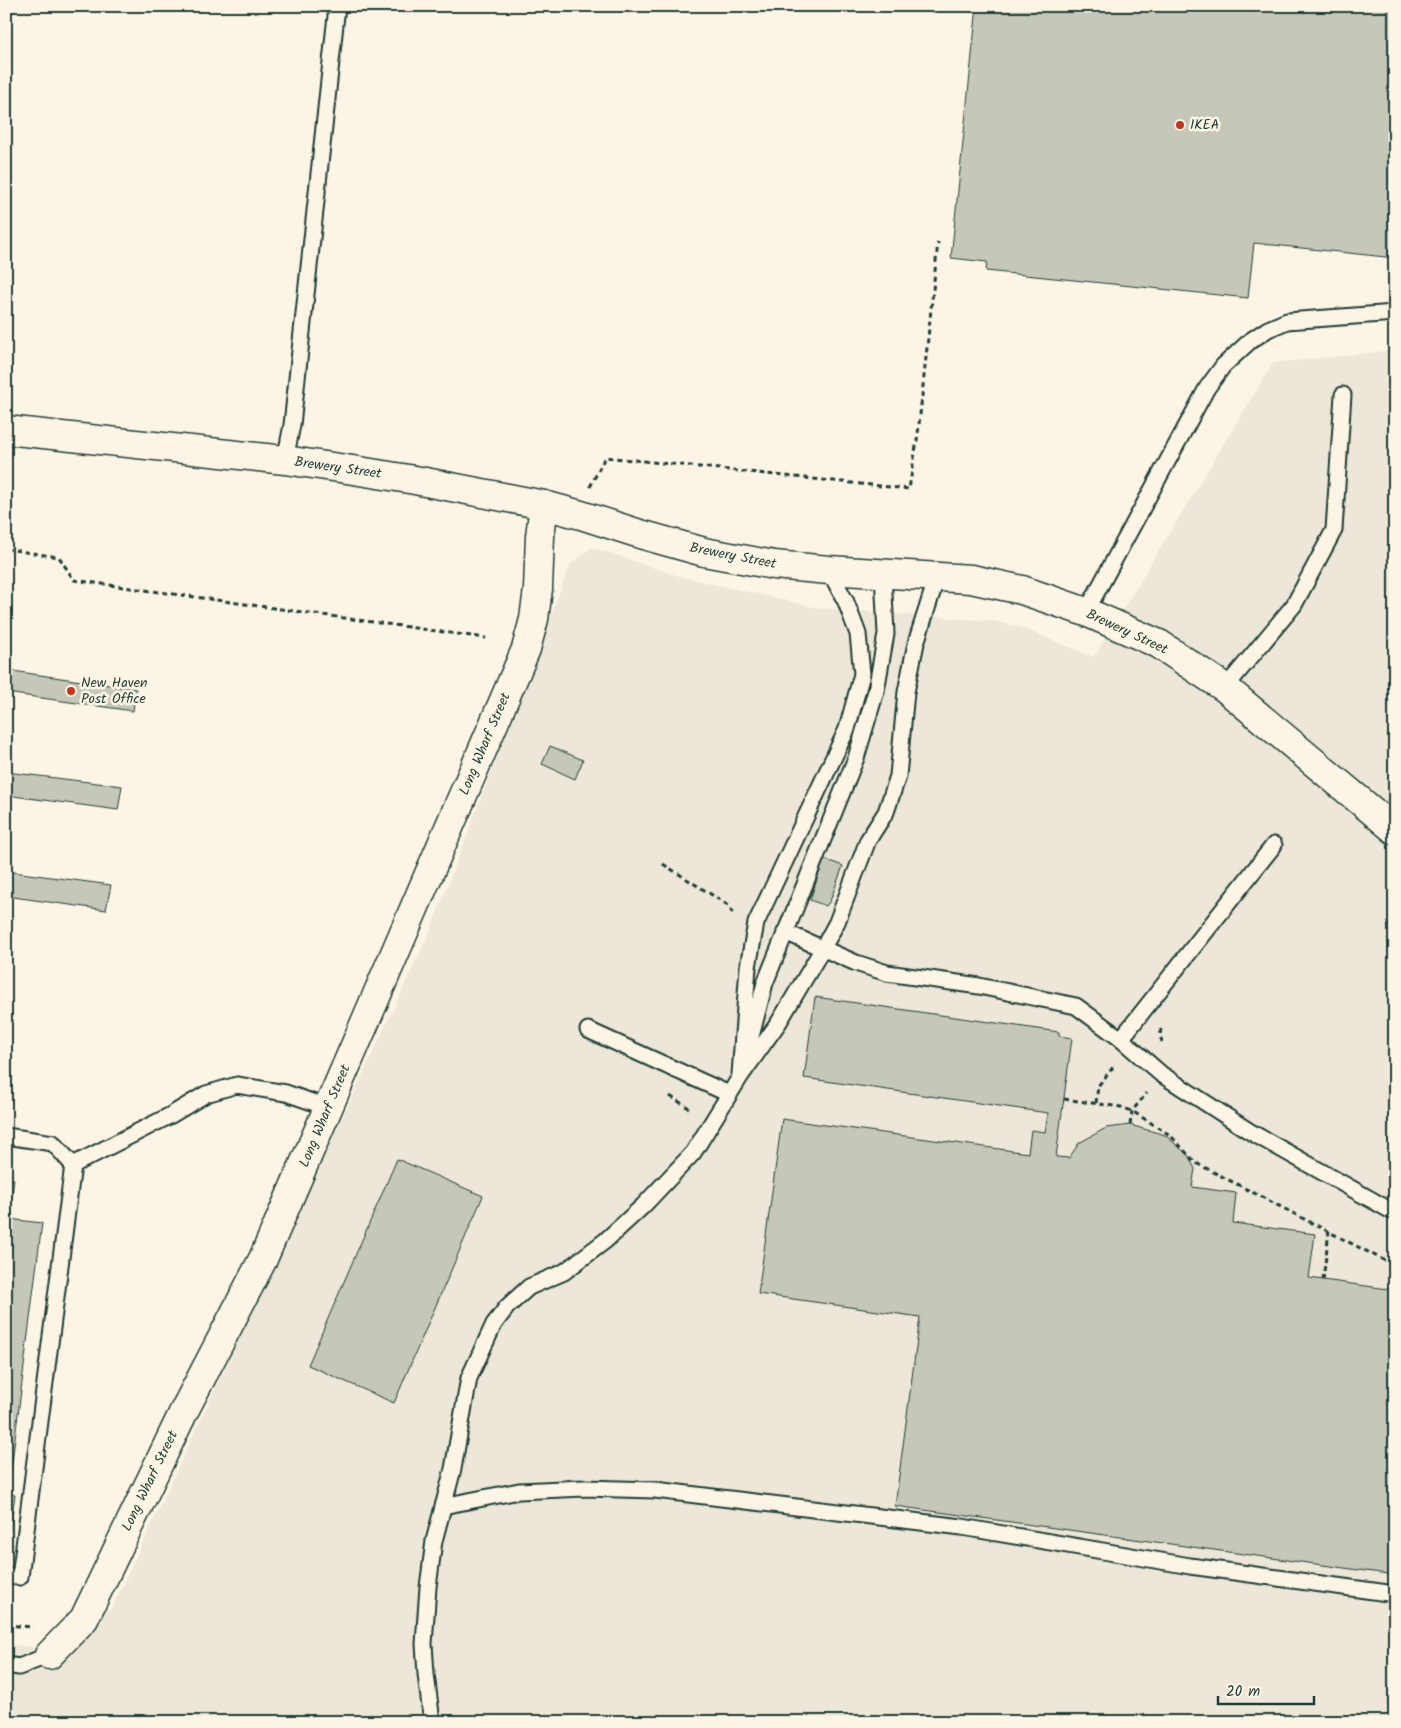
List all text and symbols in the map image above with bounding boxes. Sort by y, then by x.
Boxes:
place label: IKEA [1190,114,1219,136]
marker: IKEA [1174,119,1186,131]
street label: Brewery Street [293,451,384,485]
street label: Brewery Street [688,537,779,575]
street label: Brewery Street [1083,603,1172,661]
place label: New Haven Post Office [81,672,147,710]
marker: New Haven Post Office [65,685,77,697]
street label: Long Wharf Street [453,689,517,799]
street label: Long Wharf Street [293,1061,357,1171]
street label: Long Wharf Street [116,1426,184,1535]
scale bar [1218,1673,1315,1705]
text: 20 m [1226,1680,1260,1704]

